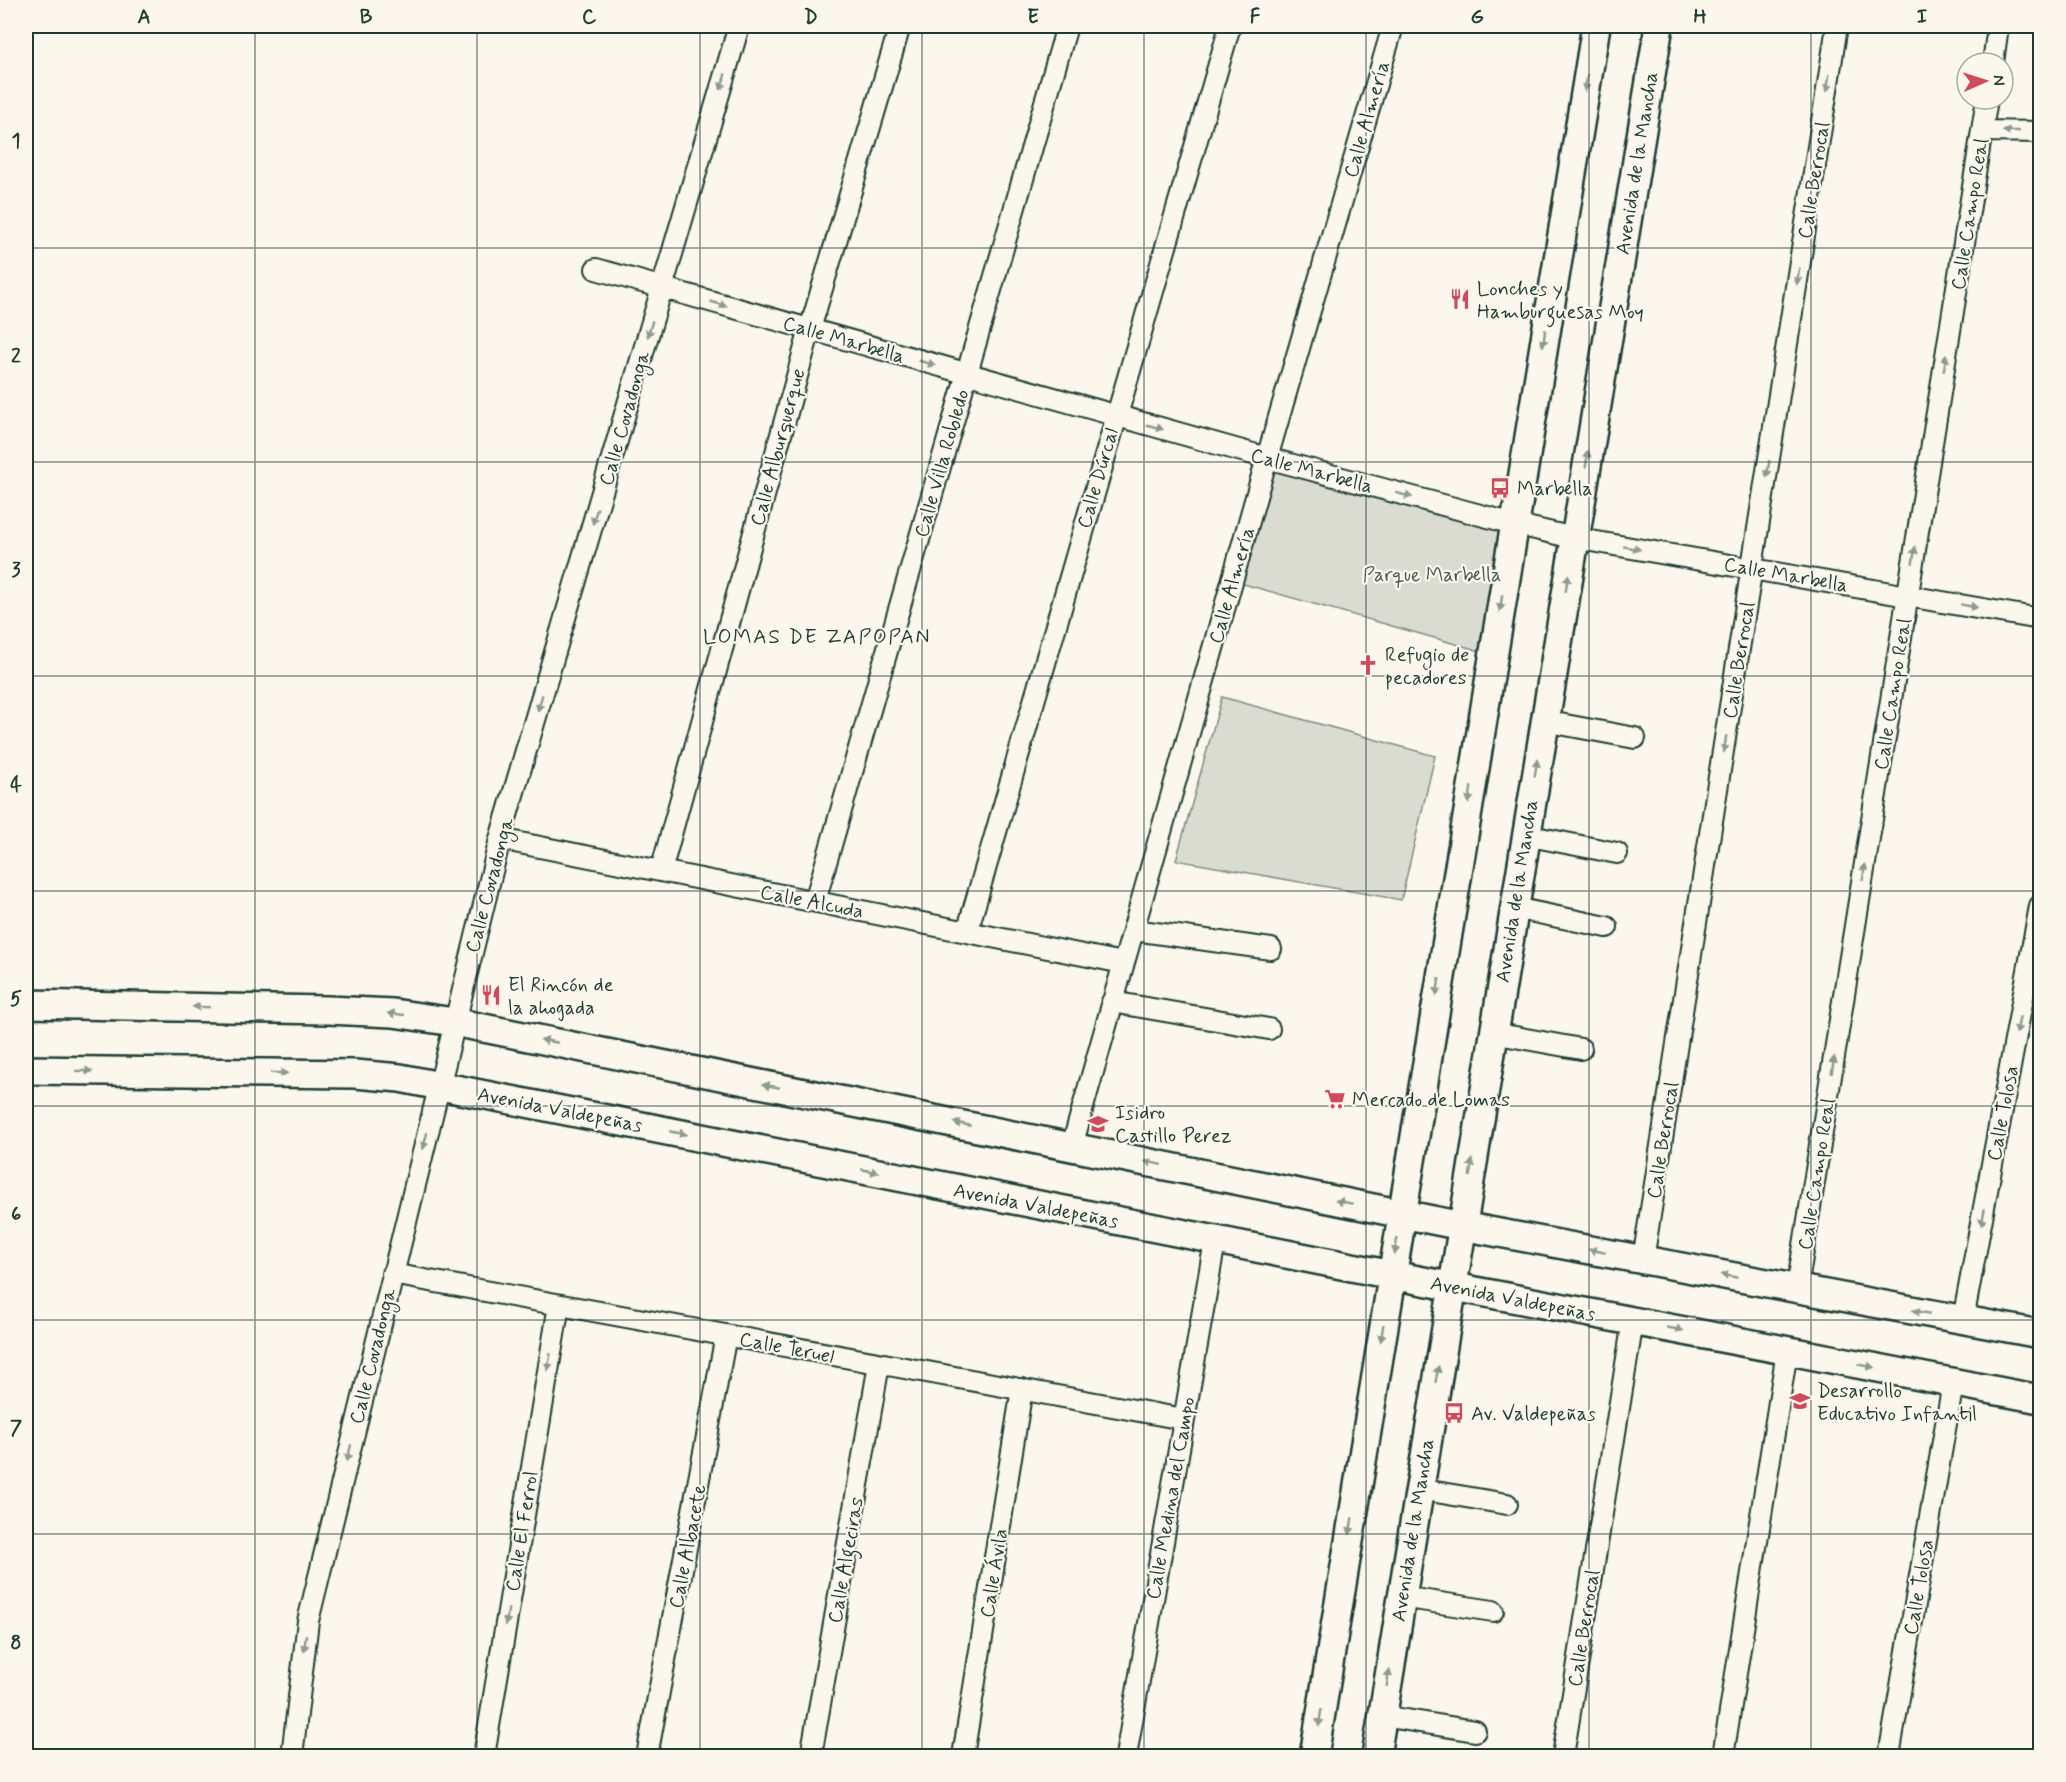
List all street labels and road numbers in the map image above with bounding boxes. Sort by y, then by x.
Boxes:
street label: Calle Almería [1338,58,1397,181]
street label: Avenida de la Mancha [1610,70,1665,257]
street label: Calle Berrocal [1792,120,1837,241]
street label: Calle Campo Real [1945,136,1996,292]
street label: Calle Marbella [779,310,908,371]
street label: Calle Covadonga [593,347,659,489]
street label: Calle Alburquerque [744,366,812,529]
street label: Calle Villa Robledo [908,386,976,541]
street label: Calle Dúrcal [1071,425,1126,532]
street label: Calle Marbella [1247,442,1376,501]
street label: Calle Almería [1203,524,1262,647]
street label: Calle Marbella [1722,551,1850,600]
street label: Calle Berrocal [1717,600,1762,721]
street label: Calle Campo Real [1868,616,1919,772]
street label: Avenida de la Mancha [1490,798,1545,985]
street label: Calle Covadonga [459,814,523,956]
street label: Calle Alcuda [758,879,866,926]
street label: Calle Tolosa [1981,1063,2026,1163]
street label: Calle Berrocal [1641,1080,1686,1201]
street label: Avenida Valdepeñas [475,1081,645,1140]
street label: Calle Campo Real [1792,1096,1843,1252]
street label: Avenida Valdepeñas [951,1177,1121,1236]
street label: Avenida Valdepeñas [1428,1270,1598,1329]
street label: Calle Covadonga [344,1285,405,1427]
street label: Calle Teruel [737,1326,836,1371]
street label: Calle Medina del Campo [1140,1395,1203,1602]
street label: Avenida de la Mancha [1386,1437,1441,1624]
street label: Calle El Ferrol [500,1469,545,1593]
street label: Calle Albacete [663,1482,714,1611]
street label: Calle Algeciras [822,1495,873,1626]
street label: Calle Ávila [974,1527,1015,1620]
street label: Calle Tolosa [1898,1537,1941,1637]
street label: Calle Berrocal [1562,1568,1607,1689]

